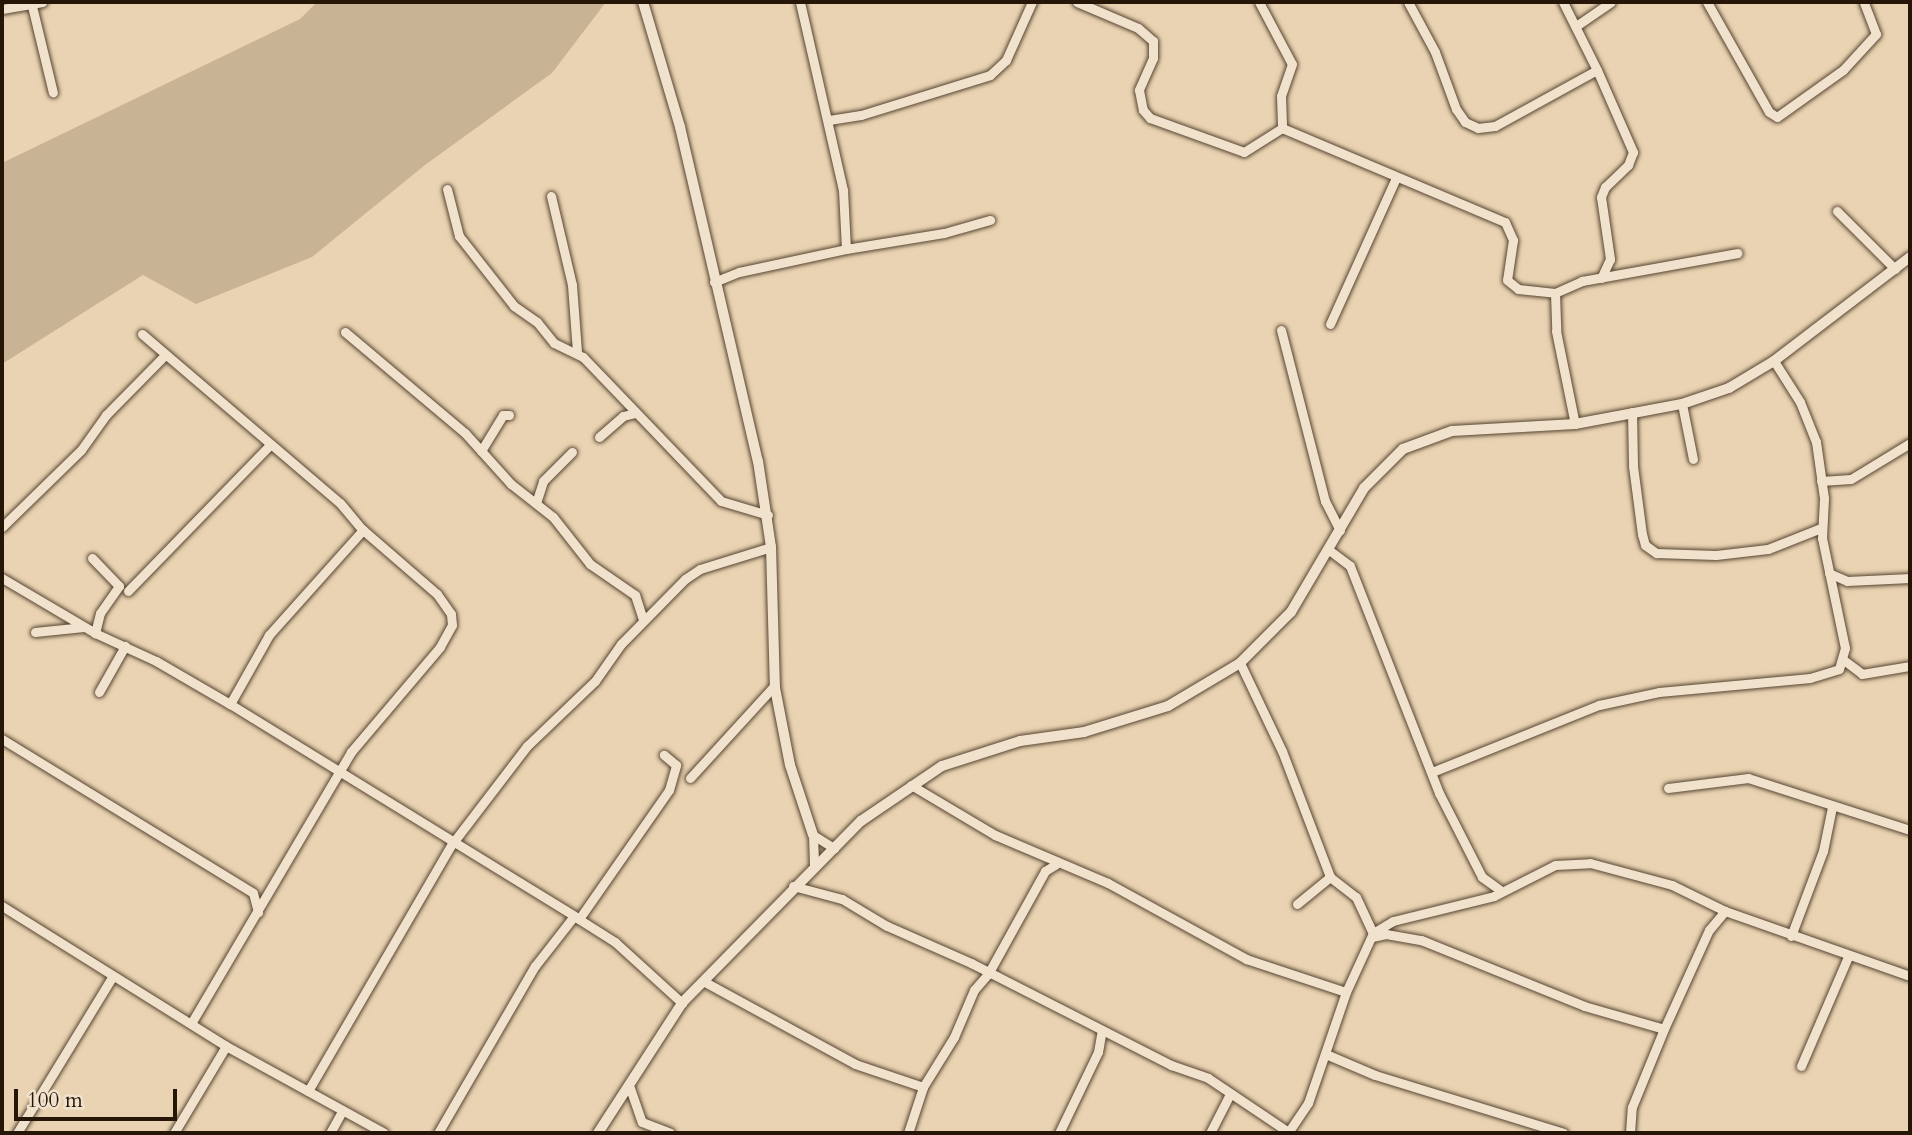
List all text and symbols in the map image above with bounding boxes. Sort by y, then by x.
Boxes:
scale bar [18,1076,180,1120]
text: 100 m [27,1086,83,1115]

